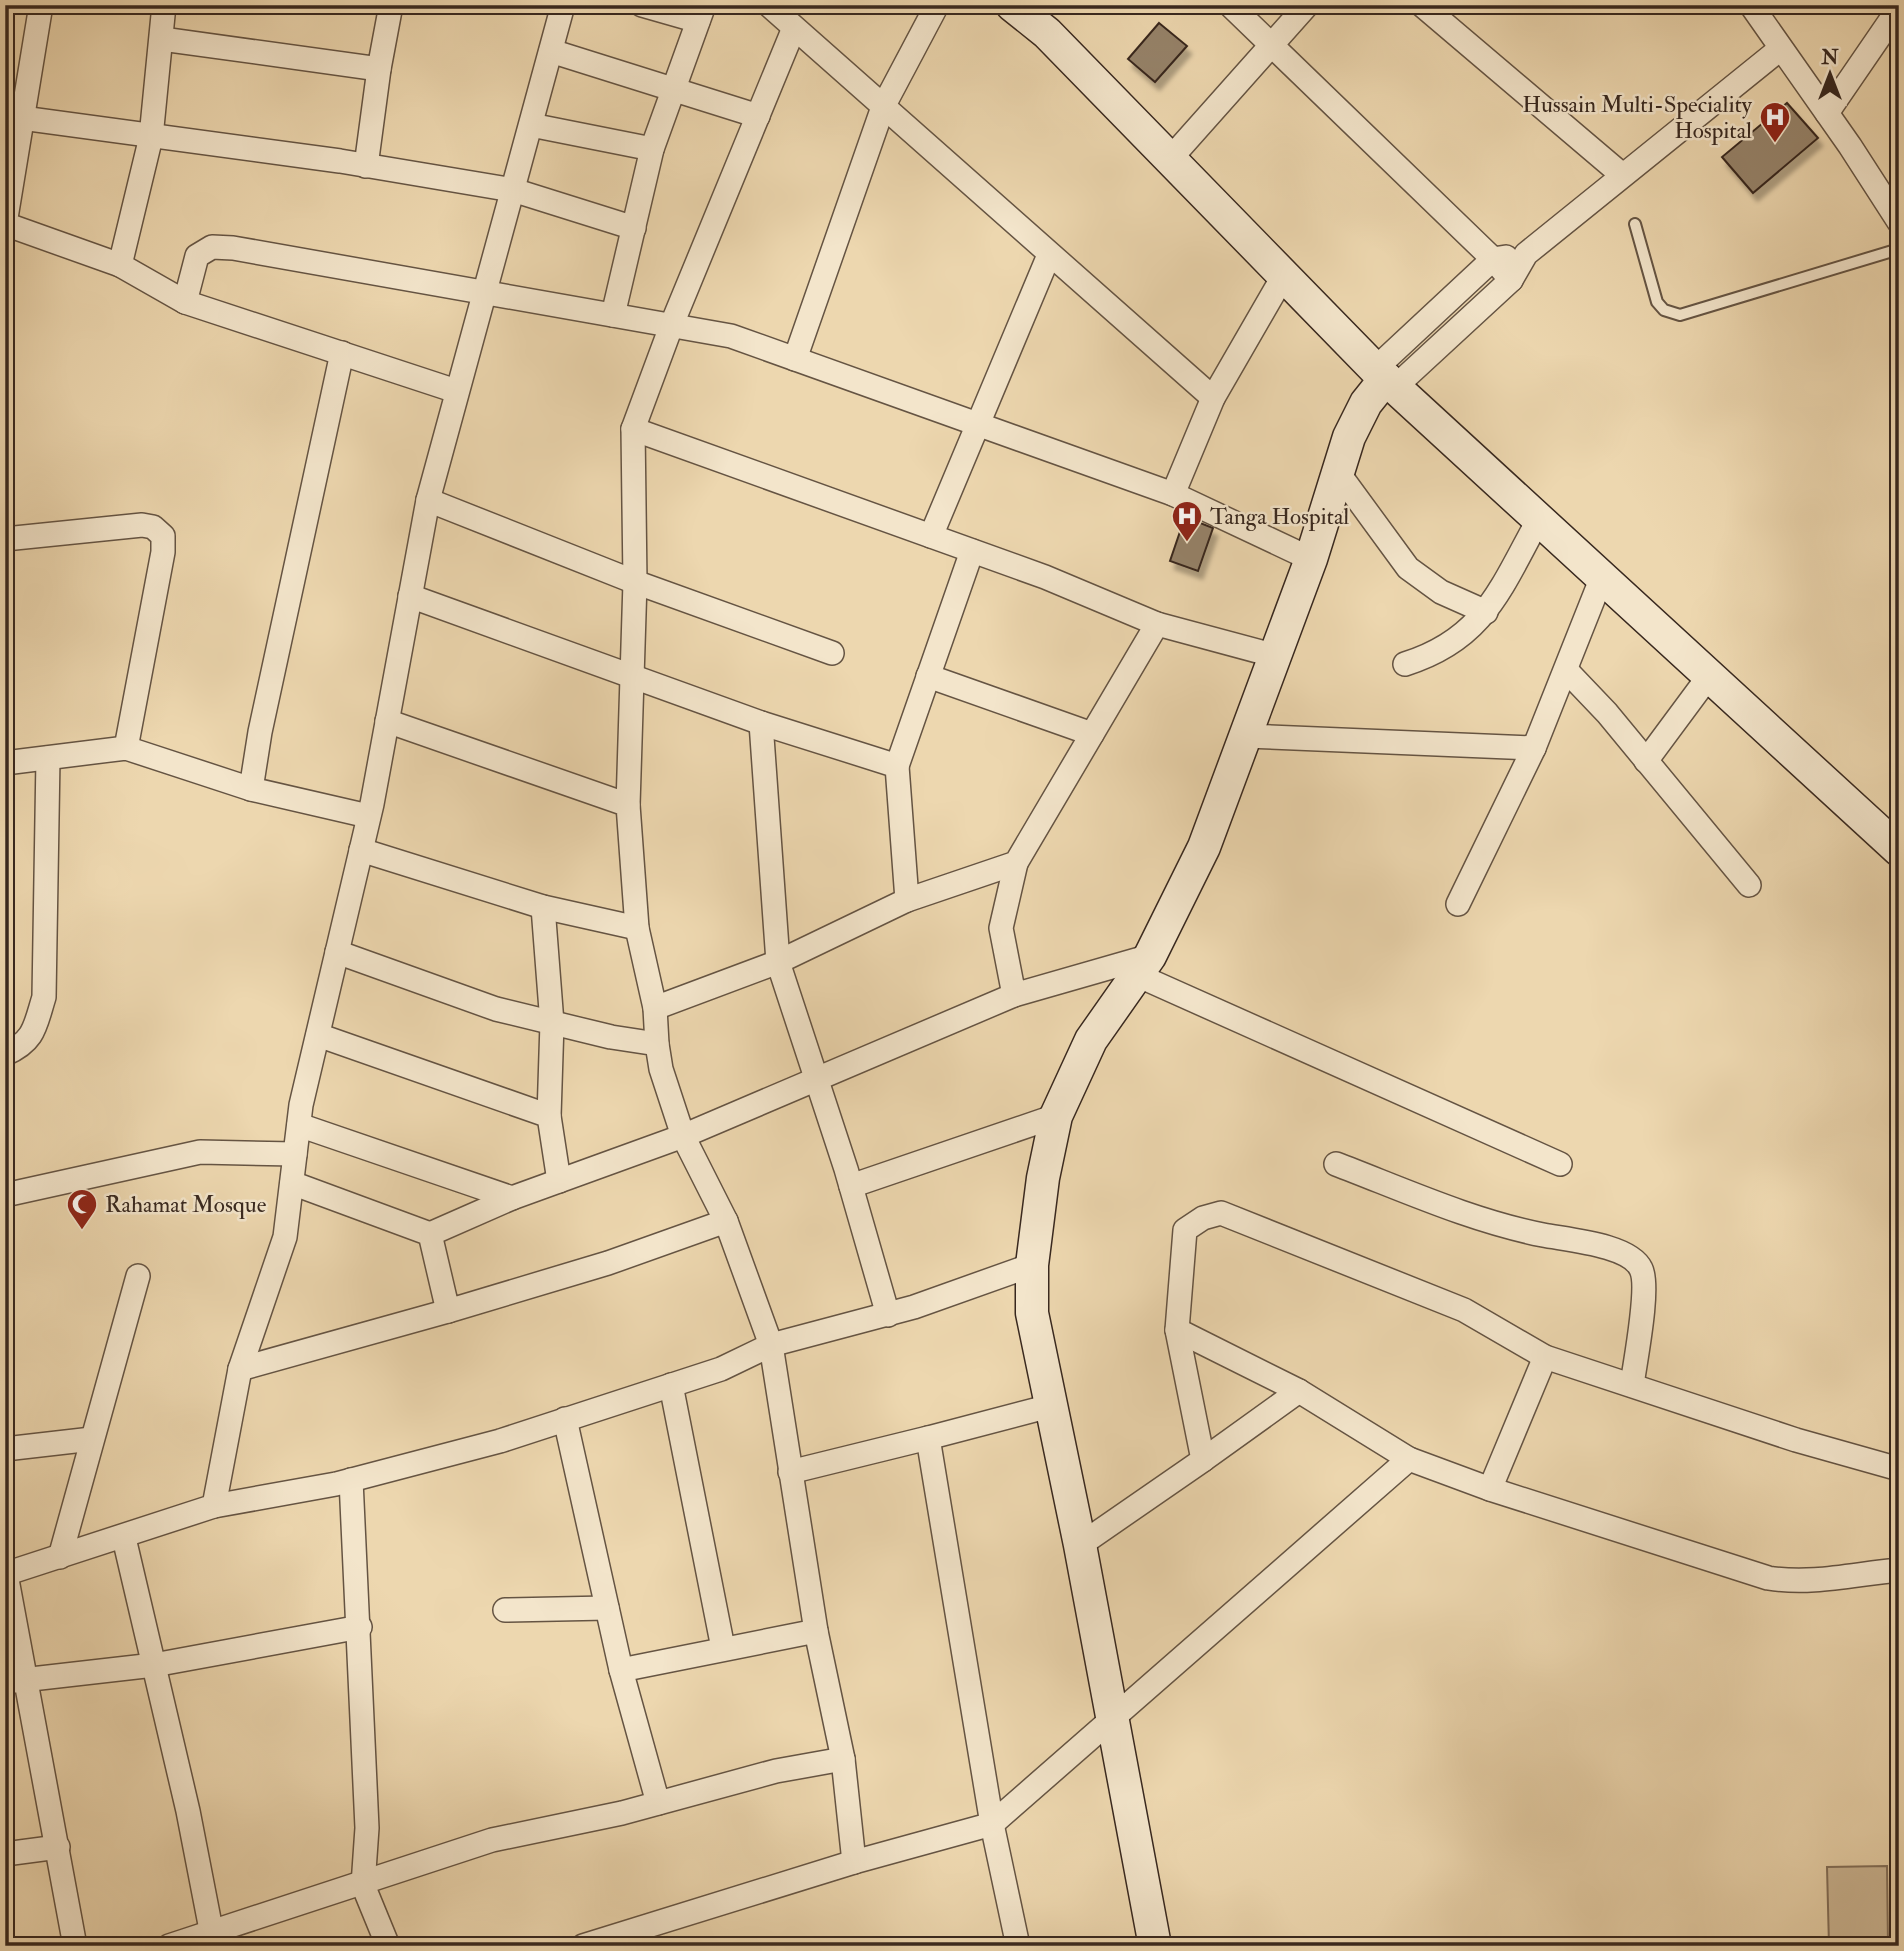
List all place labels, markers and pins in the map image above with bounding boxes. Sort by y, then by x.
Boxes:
place label: Hussain Multi-Speciality Hospital [1522,90,1753,146]
hospital icon: Hussain Multi-Speciality Hospital [1758,100,1792,144]
hospital icon: Tanga Hospital [1170,499,1204,543]
place label: Tanga Hospital [1210,502,1349,532]
mosque icon: Rahamat Mosque [65,1187,99,1231]
place label: Rahamat Mosque [105,1190,267,1219]

